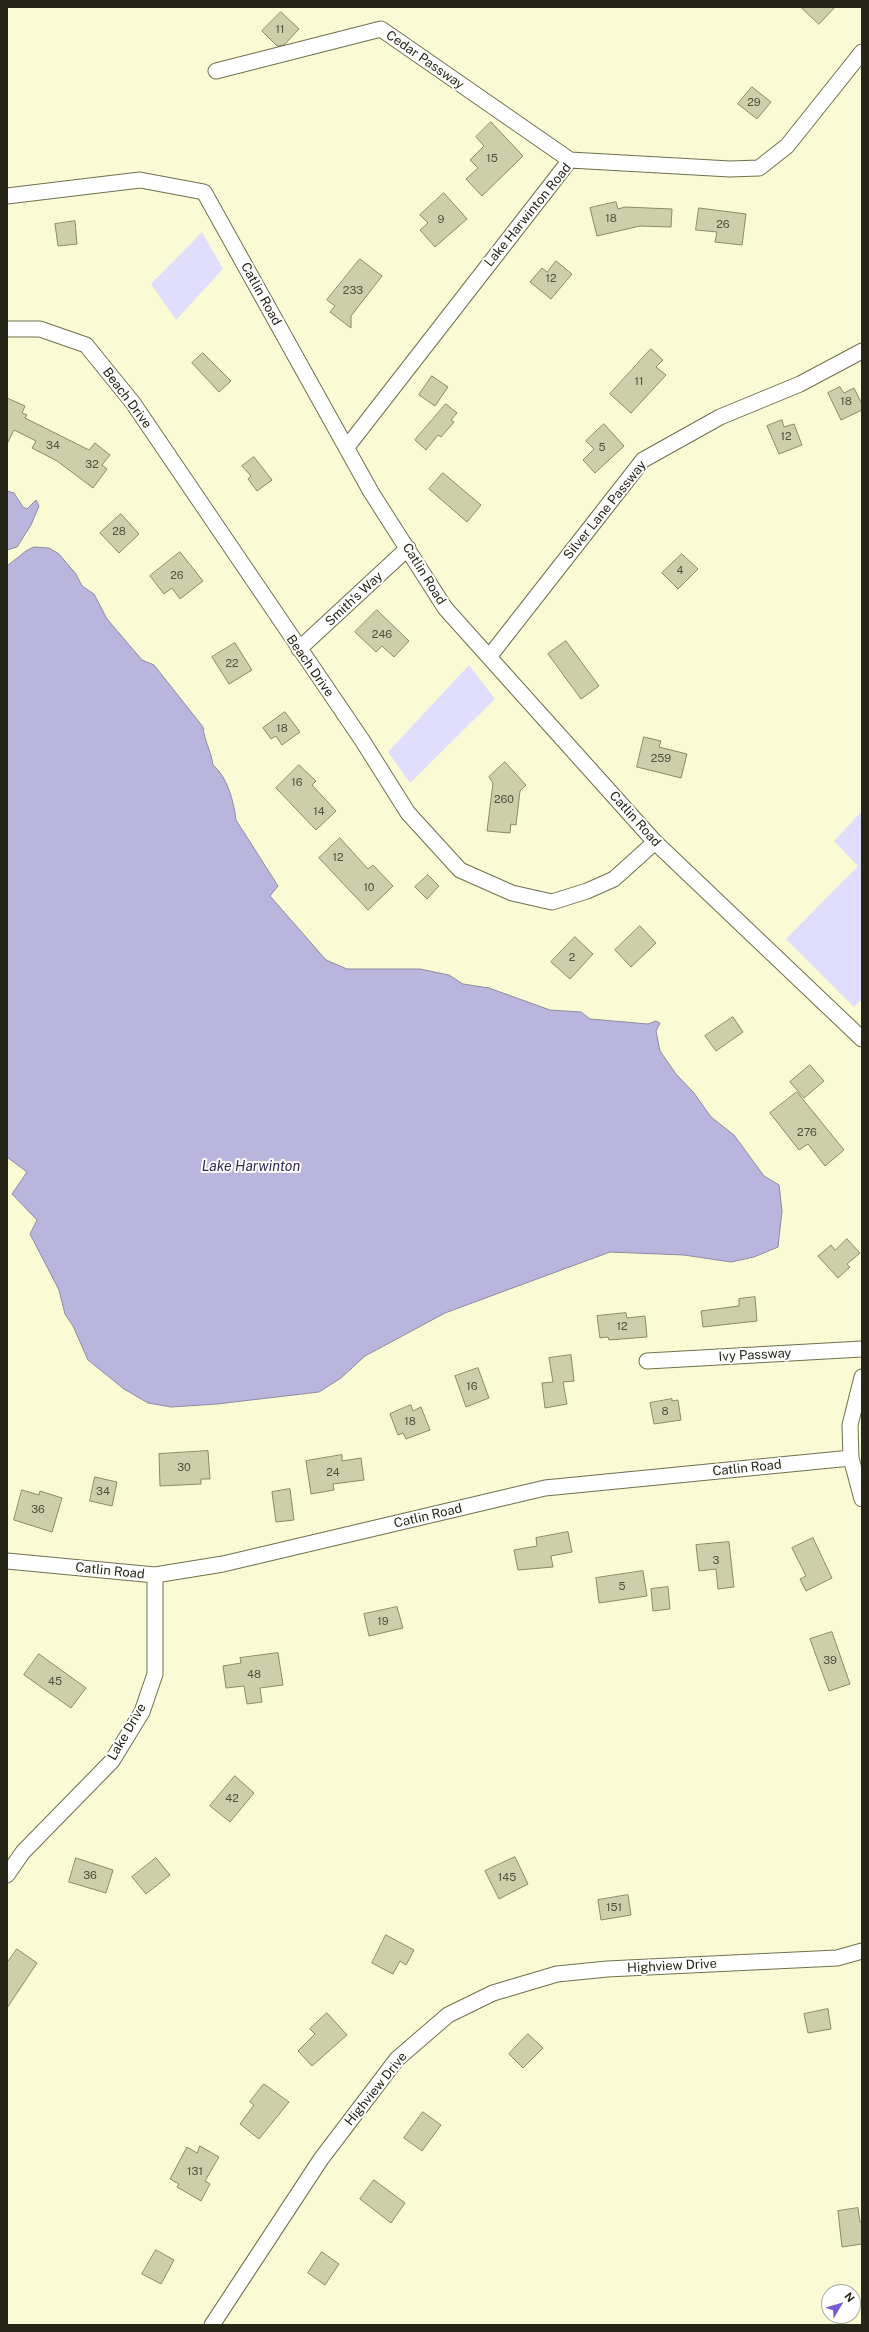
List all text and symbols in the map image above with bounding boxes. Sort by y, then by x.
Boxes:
house number: 11 [276,23,284,37]
street label: Cedar Passway [383,27,467,93]
house number: 29 [747,96,761,110]
house number: 15 [486,152,498,166]
street label: Lake Harwinton Road [481,160,575,270]
house number: 18 [605,212,617,226]
house number: 9 [438,213,444,227]
house number: 26 [716,218,730,232]
street label: Catlin Road [237,260,285,328]
house number: 12 [545,272,557,286]
house number: 233 [343,284,363,298]
street label: Beach Drive [99,365,155,431]
house number: 11 [635,375,643,389]
house number: 18 [840,395,852,409]
house number: 12 [780,430,792,444]
house number: 34 [46,439,60,453]
house number: 5 [598,441,606,455]
street label: Silver Lane Passway [560,457,650,563]
house number: 32 [85,458,99,472]
house number: 28 [112,525,126,539]
street label: Catlin Road [399,540,449,608]
house number: 4 [677,564,683,578]
street label: Smith's Way [322,568,386,630]
house number: 26 [170,569,184,583]
house number: 246 [372,628,392,642]
street label: Beach Drive [283,632,337,700]
house number: 22 [225,657,239,671]
house number: 18 [276,722,288,736]
house number: 259 [651,752,671,766]
house number: 16 [291,776,303,790]
street label: Catlin Road [606,788,664,850]
house number: 260 [494,793,514,807]
house number: 14 [313,805,325,819]
house number: 12 [332,851,344,865]
house number: 10 [363,881,375,895]
house number: 2 [569,951,575,965]
house number: 276 [797,1126,817,1140]
water label: Lake Harwinton [202,1159,300,1175]
house number: 12 [616,1320,628,1334]
street label: Ivy Passway [718,1345,792,1365]
house number: 16 [466,1380,478,1394]
house number: 8 [661,1405,669,1419]
house number: 18 [404,1415,416,1429]
street label: Catlin Road [712,1457,782,1479]
house number: 30 [177,1461,191,1475]
house number: 24 [326,1466,340,1480]
house number: 34 [96,1485,110,1499]
street label: Catlin Road [392,1501,464,1531]
house number: 36 [31,1503,45,1517]
house number: 3 [713,1554,719,1568]
street label: Catlin Road [75,1560,145,1582]
house number: 5 [618,1580,626,1594]
house number: 19 [377,1615,389,1629]
house number: 39 [823,1654,837,1668]
house number: 48 [247,1668,261,1682]
house number: 45 [48,1675,62,1689]
street label: Lake Drive [104,1701,150,1763]
house number: 42 [225,1792,239,1806]
house number: 36 [83,1869,97,1883]
house number: 145 [498,1871,516,1885]
house number: 151 [606,1901,622,1915]
street label: Highview Drive [627,1956,717,1976]
street label: Highview Drive [342,2049,410,2129]
house number: 131 [187,2165,203,2179]
north arrow [821,2284,861,2324]
text: N [842,2290,857,2304]

